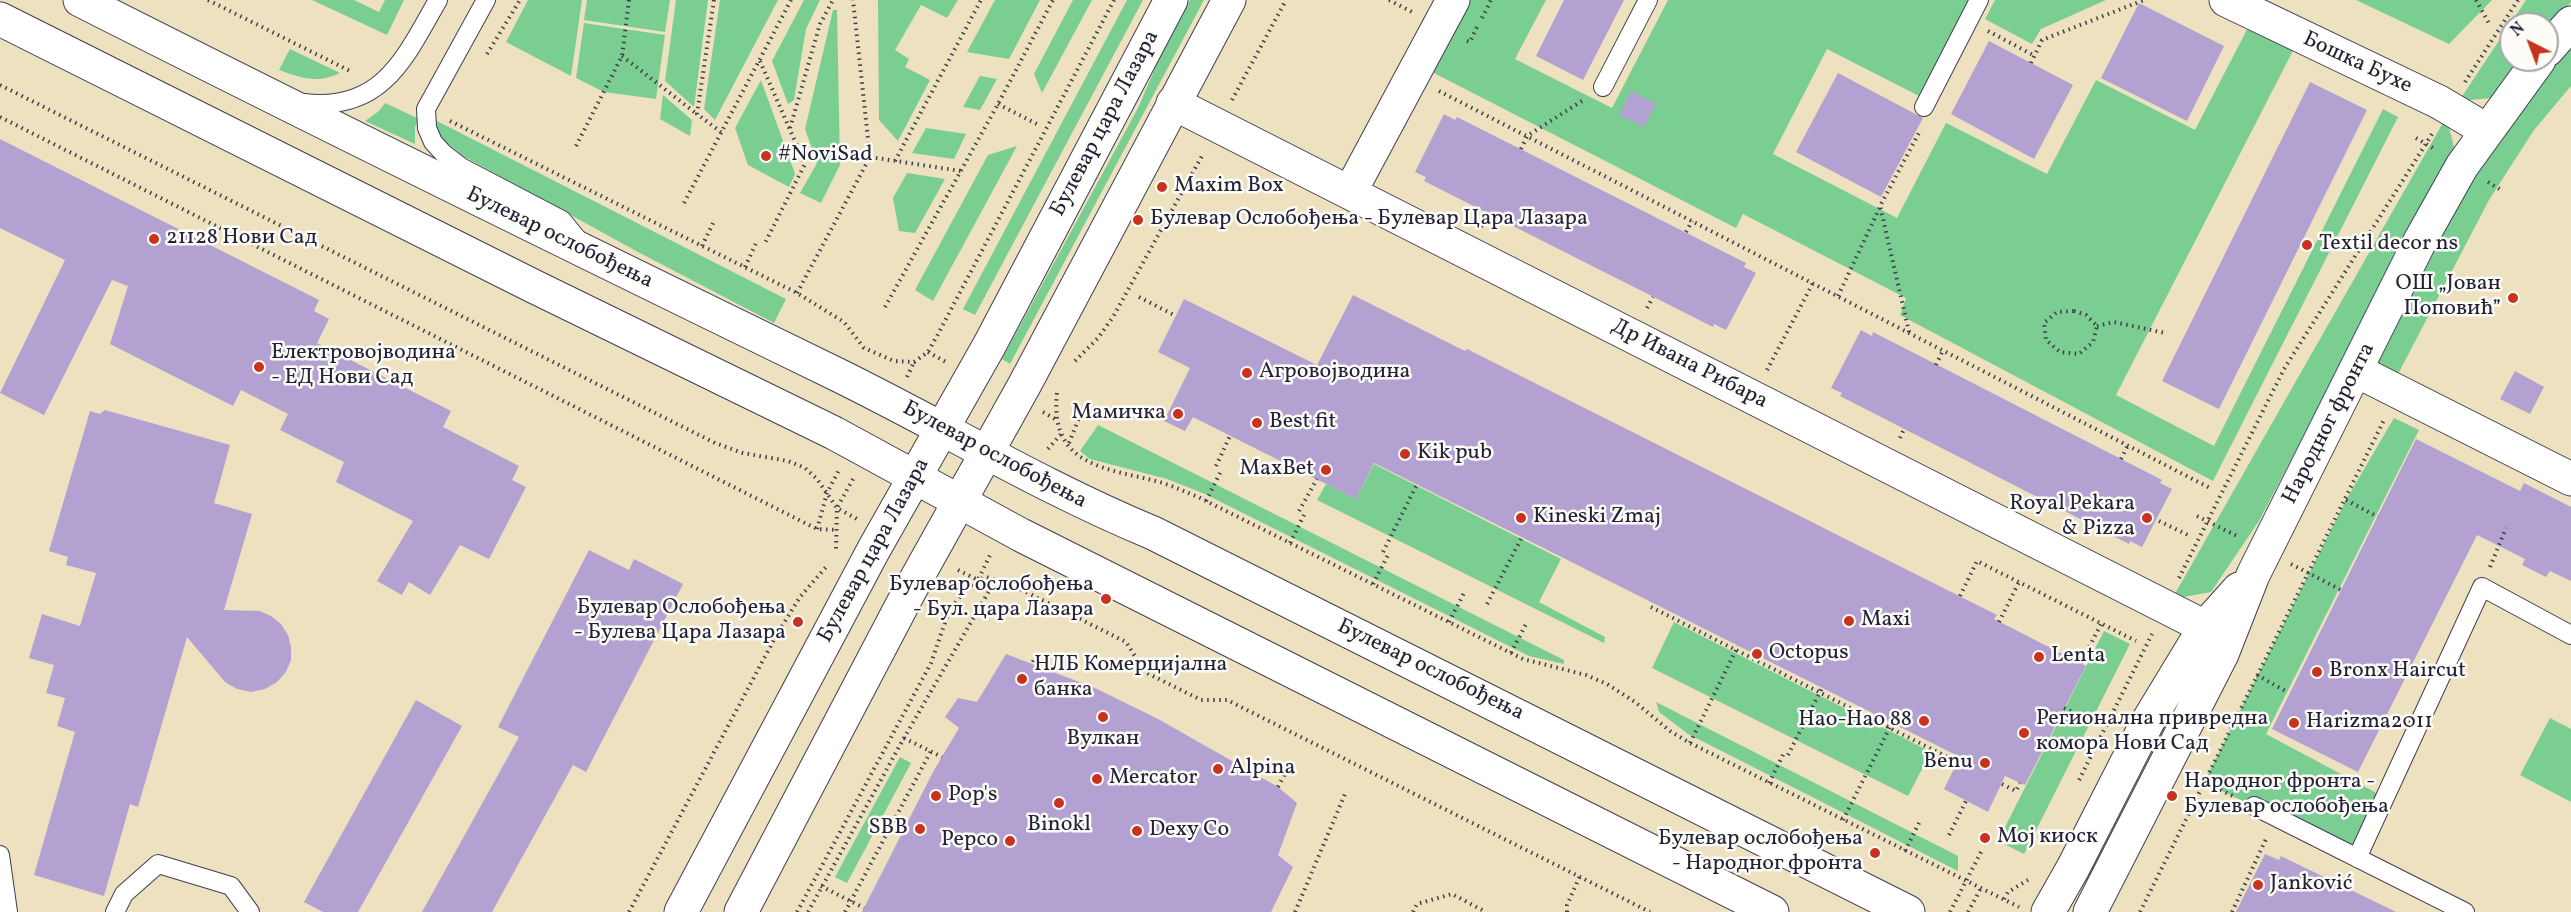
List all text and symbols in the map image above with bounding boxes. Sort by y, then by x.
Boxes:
north arrow [2499,12,2559,72]
text: N [2507,18,2530,42]
street label: Булевар цара Лазара [1046,27,1166,221]
street label: Бошка Бухе [2298,27,2416,101]
place label: #NoviSad [778,143,873,169]
marker: #NoviSad [759,149,773,163]
place label: Maxim Box [1174,174,1284,200]
marker: Maxim Box [1155,180,1169,194]
street label: Булевар ослобођења [461,182,657,296]
place label: Булевар Ослобођења - Булевар Цара Лазара [1150,207,1588,233]
marker: Булевар Ослобођења - Булевар Цара Лазара [1131,213,1145,227]
place label: 21128 Нови Сад [166,226,317,252]
marker: 21128 Нови Сад [147,232,161,246]
place label: Textil decor ns [2319,232,2458,258]
marker: Textil decor ns [2300,238,2314,252]
place label: ОШ „Јован Поповић” [2396,272,2501,324]
marker: ОШ „Јован Поповић” [2506,291,2520,305]
street label: Др Ивана Рибара [1606,314,1772,416]
street label: Народног фронта [2278,339,2382,509]
place label: Електровојводина - ЕД Нови Сад [271,341,456,392]
marker: Електровојводина - ЕД Нови Сад [252,360,266,374]
place label: Агровојводина [1259,360,1411,386]
marker: Агровојводина [1240,366,1254,380]
street label: Булевар ослобођења [897,396,1091,516]
place label: Мамичка [1072,401,1166,427]
marker: Мамичка [1171,407,1185,421]
place label: Best fit [1269,410,1336,436]
marker: Best fit [1250,416,1264,430]
place label: Kik pub [1417,441,1492,467]
marker: Kik pub [1398,447,1412,461]
street label: Булевар цара Лазара [813,454,937,648]
place label: MaxBet [1239,457,1314,483]
marker: MaxBet [1319,463,1333,477]
place label: Royal Pekara & Pizza [2009,492,2135,544]
place label: Kineski Zmaj [1533,505,1661,531]
marker: Kineski Zmaj [1514,511,1528,525]
marker: Royal Pekara & Pizza [2140,511,2154,525]
place label: Булевар ослобођења - Бул. цара Лазара [889,573,1094,624]
marker: Булевар ослобођења - Бул. цара Лазара [1099,592,1113,606]
place label: Булевар Ослобођења - Булева Цара Лазара [574,596,786,648]
place label: Maxi [1861,608,1910,634]
street label: Булевар ослобођења [1332,614,1528,728]
marker: Maxi [1842,614,1856,628]
marker: Булевар Ослобођења - Булева Цара Лазара [791,615,805,629]
place label: Octopus [1769,641,1849,667]
place label: Lenta [2051,644,2106,670]
marker: Octopus [1750,647,1764,661]
marker: Lenta [2032,650,2046,664]
place label: НЛБ Комерцијална банка [1034,653,1227,704]
place label: Bronx Haircut [2329,659,2466,685]
marker: Bronx Haircut [2310,665,2324,679]
marker: НЛБ Комерцијална банка [1015,672,1029,686]
place label: Регионална привредна комора Нови Сад [2036,707,2268,758]
place label: Hao-Hao 88 [1798,708,1912,734]
marker: Вулкан [1096,710,1110,724]
place label: Harizma2011 [2306,710,2433,736]
marker: Hao-Hao 88 [1917,714,1931,728]
marker: Harizma2011 [2287,716,2301,730]
marker: Регионална привредна комора Нови Сад [2017,726,2031,740]
place label: Вулкан [1066,727,1140,753]
place label: Benu [1923,750,1973,776]
place label: Alpina [1230,756,1295,782]
marker: Benu [1978,756,1992,770]
marker: Alpina [1211,762,1225,776]
place label: Mercator [1109,766,1198,792]
place label: Народног фронта - Булевар ослобођења [2184,770,2389,822]
marker: Mercator [1090,772,1104,786]
place label: Pop's [948,783,997,809]
marker: Pop's [929,789,943,803]
marker: Народног фронта - Булевар ослобођења [2165,789,2179,803]
marker: Binokl [1052,796,1066,810]
place label: Binokl [1027,813,1091,839]
place label: SBB [868,816,908,842]
place label: Dexy Co [1149,818,1229,844]
marker: SBB [913,822,927,836]
marker: Dexy Co [1130,824,1144,838]
place label: Мој киоск [1997,825,2098,851]
place label: Булевар ослобођења - Народног фронта [1658,827,1863,878]
place label: Pepco [941,828,998,854]
marker: Мој киоск [1978,831,1992,845]
marker: Pepco [1003,834,1017,848]
marker: Булевар ослобођења - Народног фронта [1868,846,1882,860]
place label: Janković [2270,872,2353,898]
marker: Janković [2251,878,2265,892]

